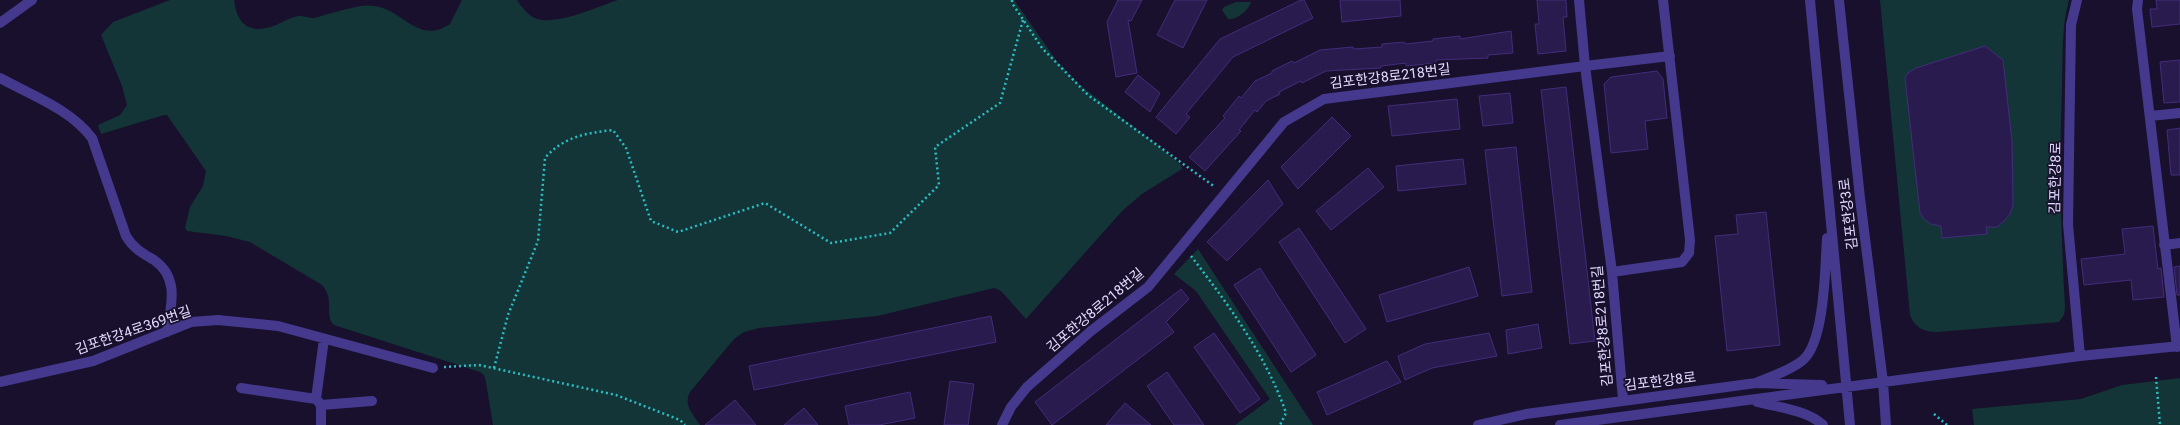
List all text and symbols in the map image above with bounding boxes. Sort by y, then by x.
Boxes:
street label: 김포한강8로218번길 [1329,61,1451,91]
street label: 김포한강8로 [2046,142,2064,214]
street label: 김포한강3로 [1836,177,1860,251]
street label: 김포한강8로218번길 [1043,265,1147,355]
street label: 김포한강8로218번길 [1589,265,1615,387]
street label: 김포한강4로369번길 [73,303,193,357]
street label: 김포한강8로 [1623,369,1697,393]

